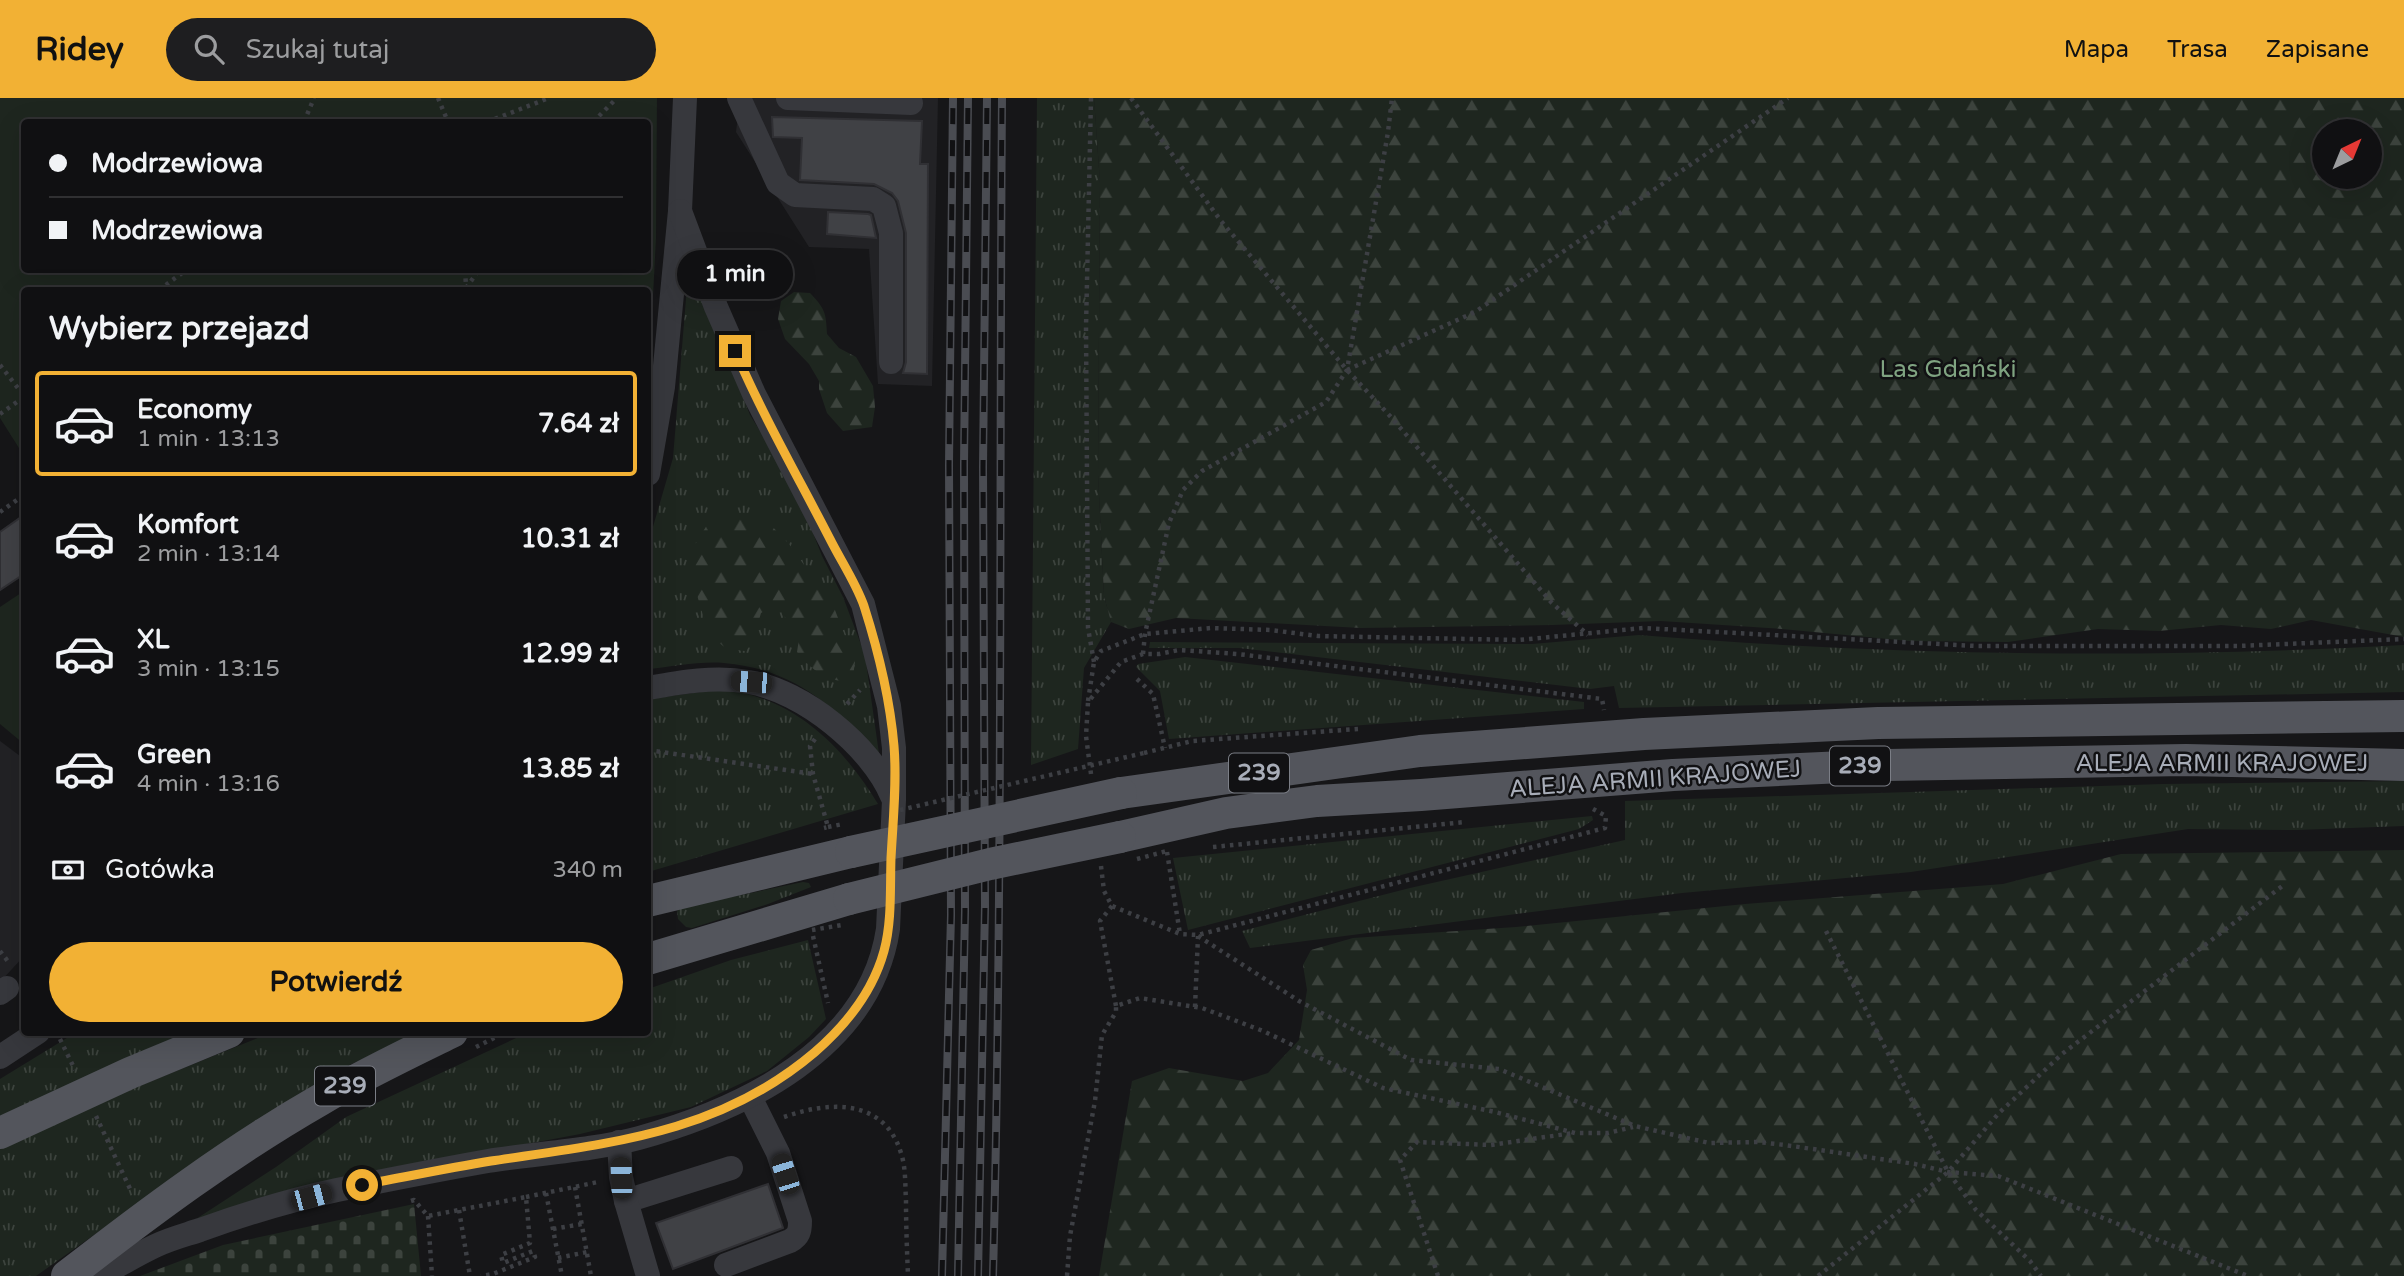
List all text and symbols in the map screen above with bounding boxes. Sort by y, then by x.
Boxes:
search box [166,18,656,81]
text: Ridey [35,30,124,69]
icon: search [190,30,228,68]
text: Szukaj tutaj [246,34,389,65]
text: Mapa [2064,35,2129,64]
text: Trasa [2167,35,2228,64]
text: Zapisane [2266,35,2369,64]
north arrow [2312,119,2382,189]
map controls [2312,119,2382,189]
text: Modrzewiowa [91,148,263,179]
text: Modrzewiowa [91,215,263,246]
callout: 1 min [677,250,793,299]
text: 1 min [704,260,766,288]
text: Wybierz przejazd [49,310,310,348]
route end [719,335,751,367]
park label: Las Gdański [1879,355,2017,384]
icon: car [53,392,116,455]
text: Economy [137,394,252,425]
text: 7.64 zł [538,408,619,439]
text: 1 min · 13:13 [137,425,280,453]
icon: car [53,507,116,570]
text: Komfort [137,509,239,540]
text: 10.31 zł [520,523,619,554]
text: 2 min · 13:14 [137,540,280,568]
icon: car [53,622,116,685]
text: XL [137,624,169,655]
text: 12.99 zł [520,638,619,669]
text: 3 min · 13:15 [137,655,280,683]
car [730,670,773,694]
icon: car [53,737,116,800]
text: Green [137,739,212,770]
road number: 239 [1830,746,1890,786]
street label: ALEJA ARMII KRAJOWEJ [2076,749,2368,778]
text: 13.85 zł [521,753,619,784]
road number: 239 [1229,754,1289,792]
street label: ALEJA ARMII KRAJOWEJ [1508,754,1802,804]
text: 4 min · 13:16 [137,770,280,798]
icon: cash [49,851,87,889]
text: Gotówka [105,854,215,885]
text: 340 m [553,856,623,884]
button: Potwierdź [49,942,623,1022]
road number: 239 [315,1066,375,1105]
car [769,1151,802,1197]
car [610,1157,633,1199]
route start [346,1169,378,1201]
car [288,1181,335,1213]

